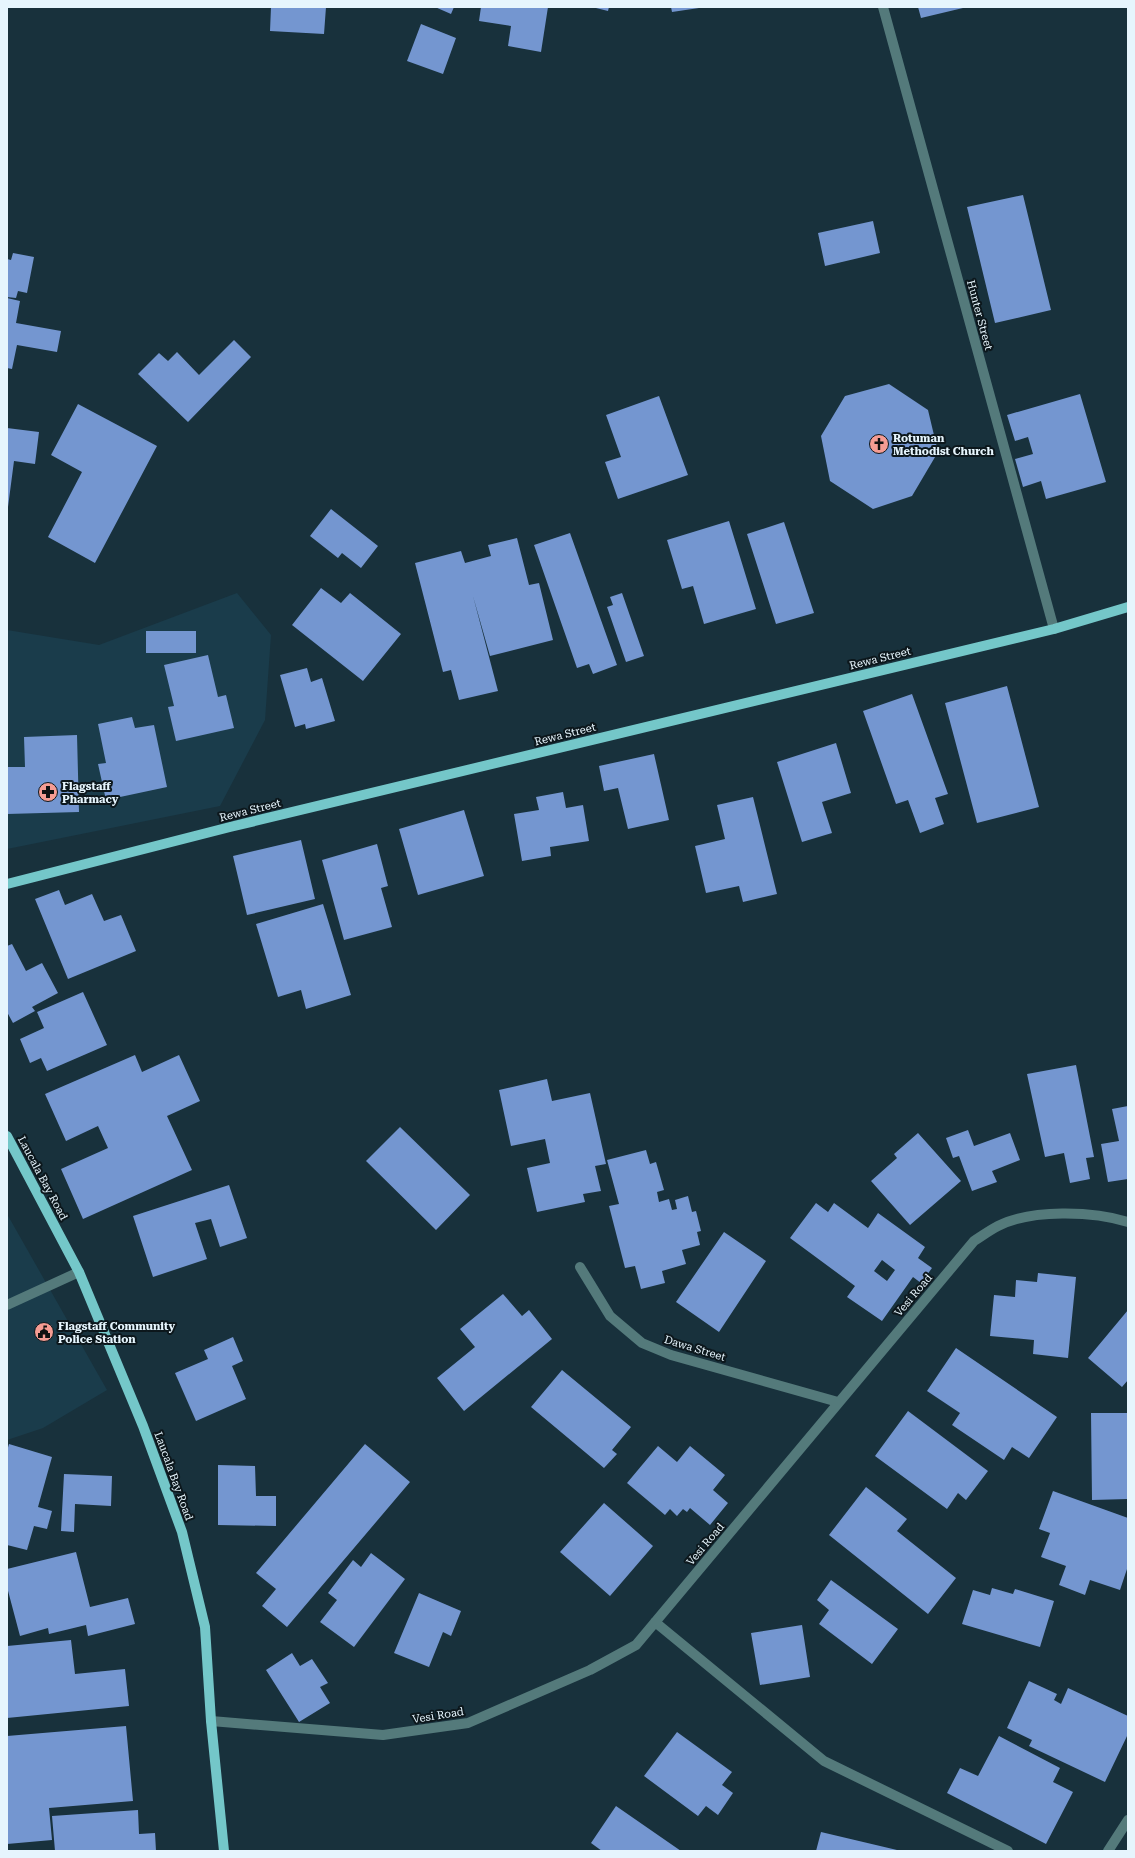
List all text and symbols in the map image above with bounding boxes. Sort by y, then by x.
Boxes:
street label: Hunter Street [964,279,995,352]
place label: Rotuman Methodist Church [893,432,994,458]
church icon: Rotuman Methodist Church [868,433,890,455]
street label: Rewa Street [848,645,912,672]
street label: Rewa Street [533,721,597,748]
place label: Flagstaff Pharmacy [62,780,119,806]
pharmacy icon: Flagstaff Pharmacy [37,781,59,803]
street label: Rewa Street [218,797,282,824]
street label: Laucala Bay Road [15,1134,70,1222]
street label: Vesi Road [892,1271,935,1319]
place label: Flagstaff Community Police Station [58,1320,176,1346]
public building icon: Flagstaff Community Police Station [33,1321,55,1343]
street label: Dawa Street [663,1333,727,1364]
street label: Laucala Bay Road [151,1430,196,1522]
street label: Vesi Road [684,1520,727,1568]
street label: Vesi Road [412,1705,465,1726]

